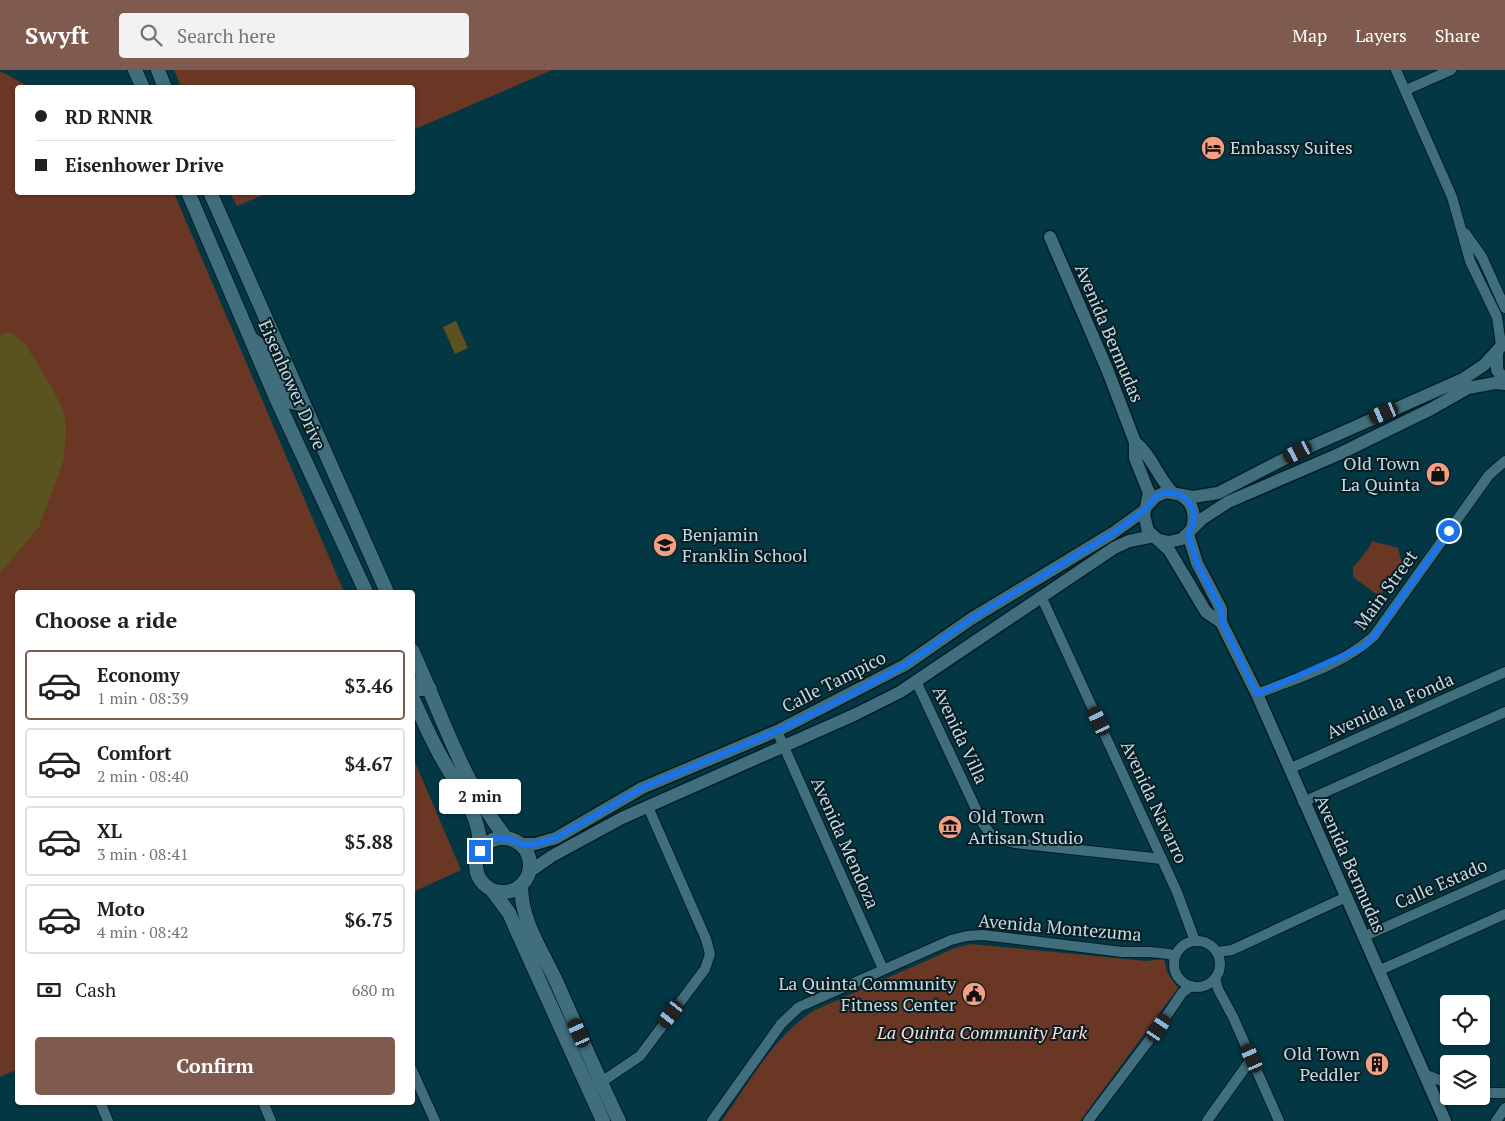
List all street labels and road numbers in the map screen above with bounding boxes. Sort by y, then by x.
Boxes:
street label: Avenida Bermudas [1070,260,1150,406]
street label: Eisenhower Drive [253,316,332,453]
street label: Main Street [1348,544,1422,634]
street label: Calle Tampico [777,645,890,718]
street label: Avenida la Fonda [1322,666,1457,744]
street label: Avenida Villa [928,682,994,787]
street label: Avenida Navarro [1116,736,1194,867]
street label: Avenida Mendoza [806,773,886,912]
street label: Avenida Bermudas [1310,791,1392,936]
street label: Calle Estado [1391,852,1491,914]
street label: Avenida Montezuma [977,908,1143,946]

